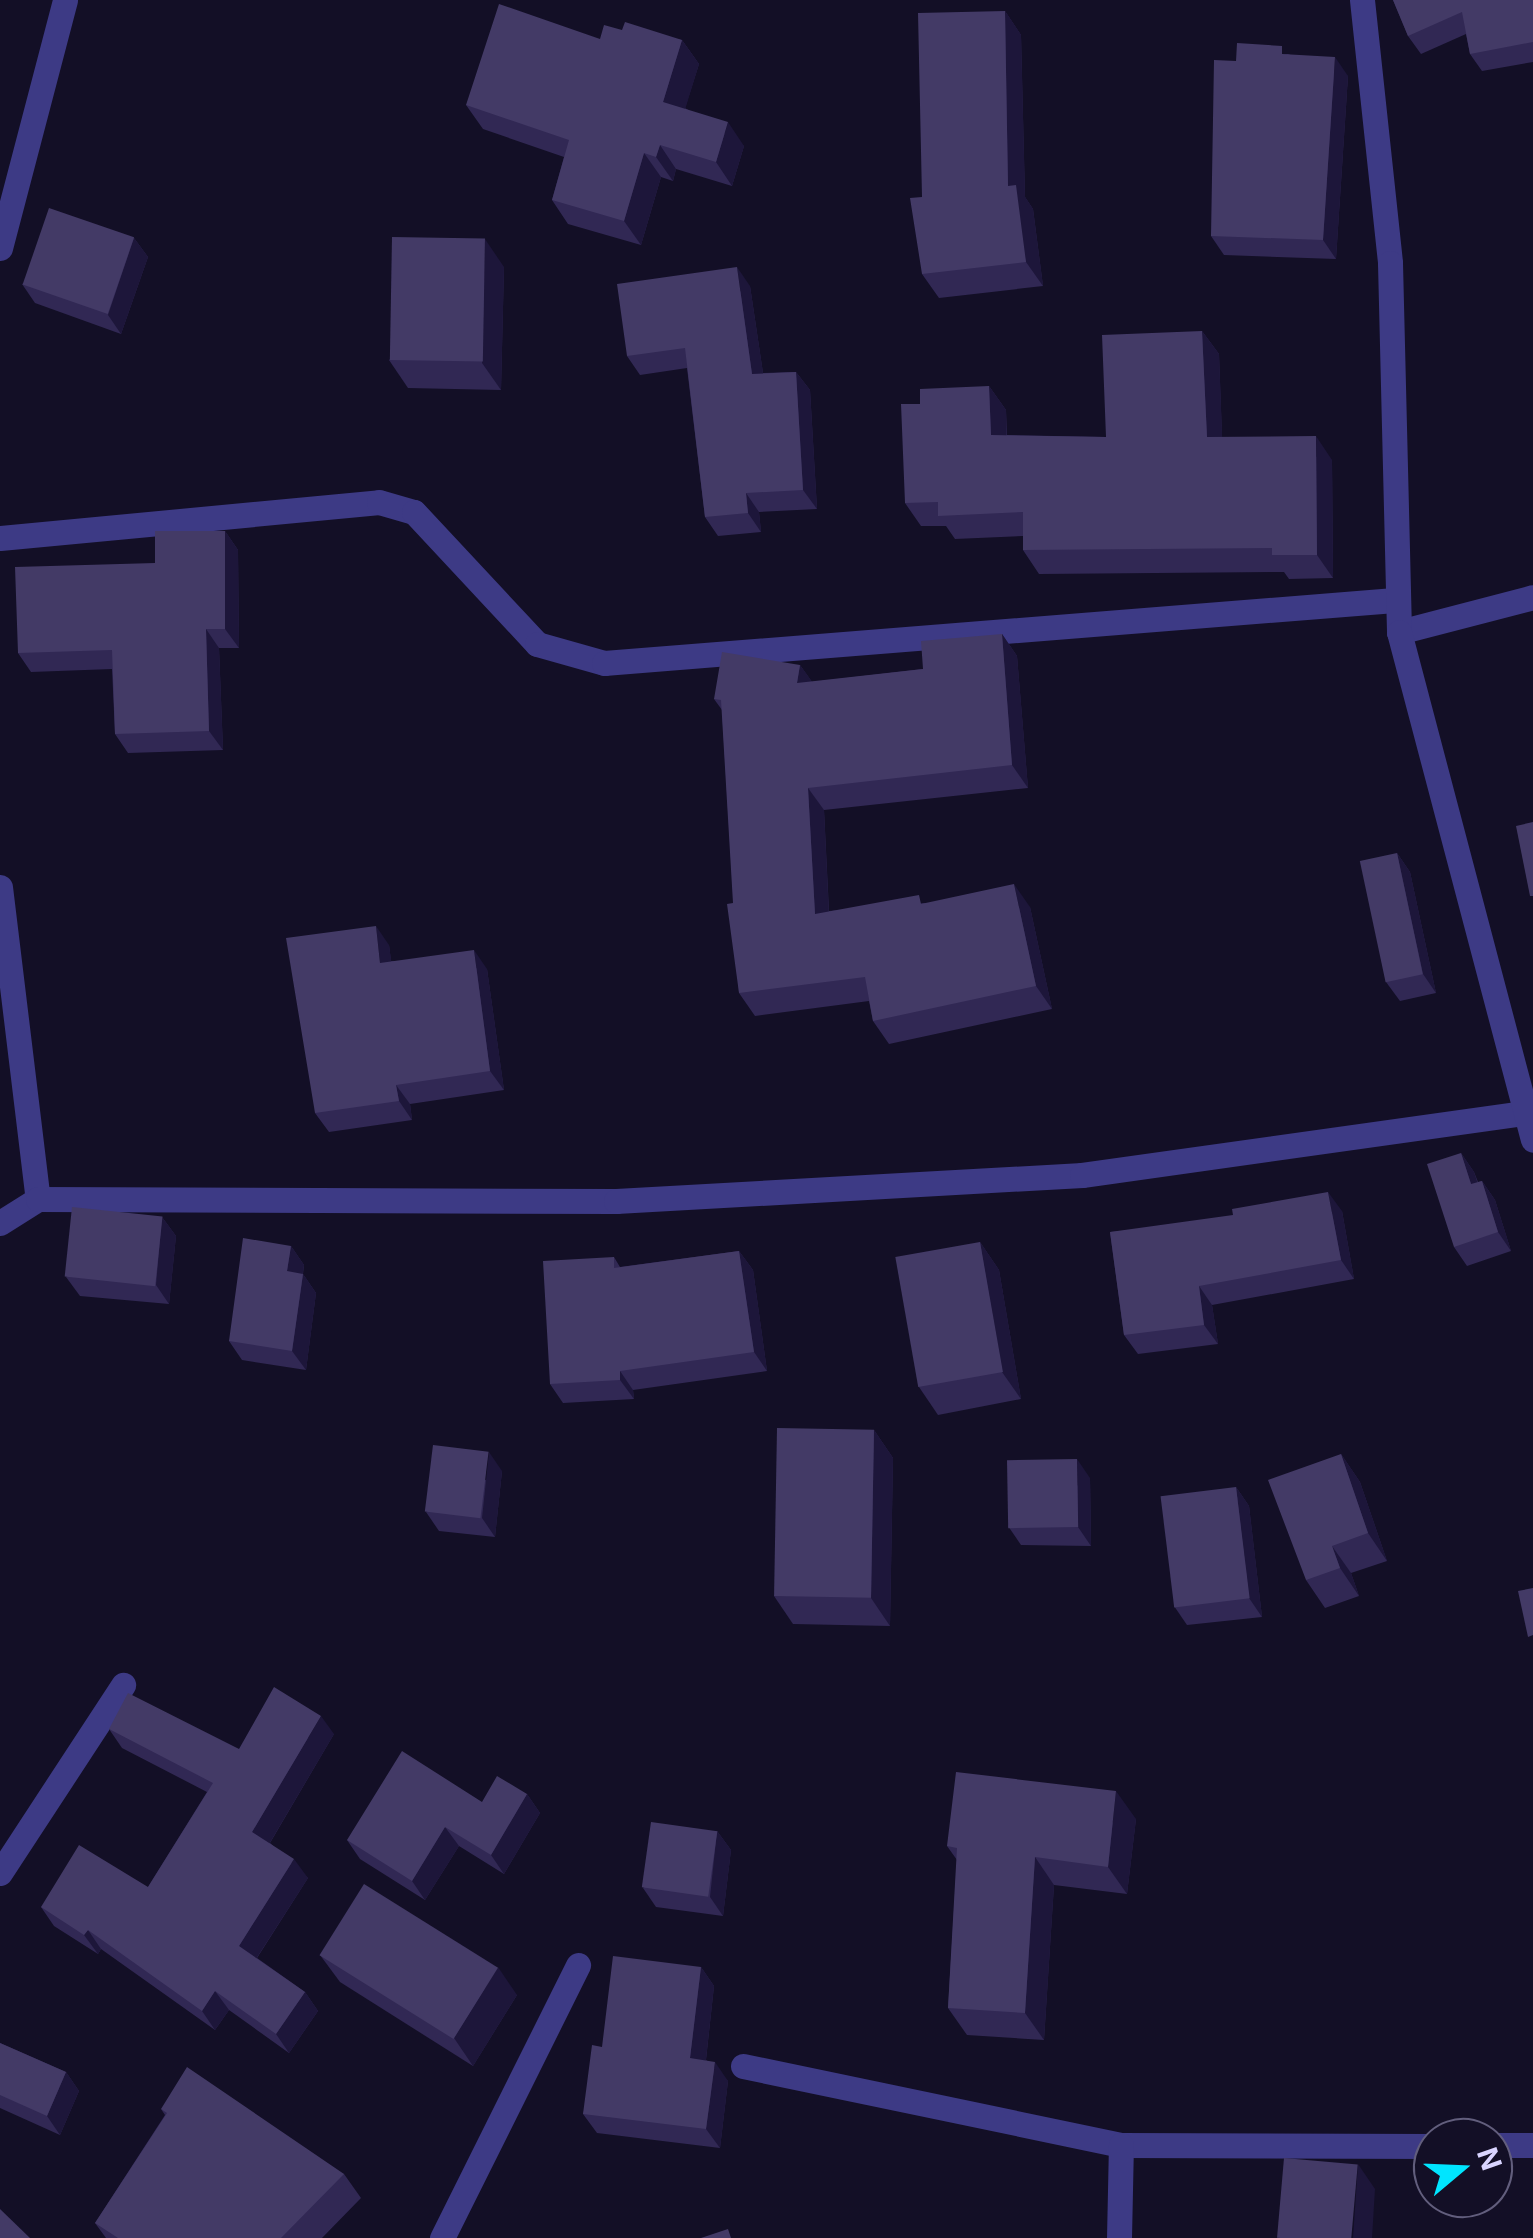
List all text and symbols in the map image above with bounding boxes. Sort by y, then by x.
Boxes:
north arrow [1413,2118,1513,2218]
text: N [1470,2143,1509,2175]

